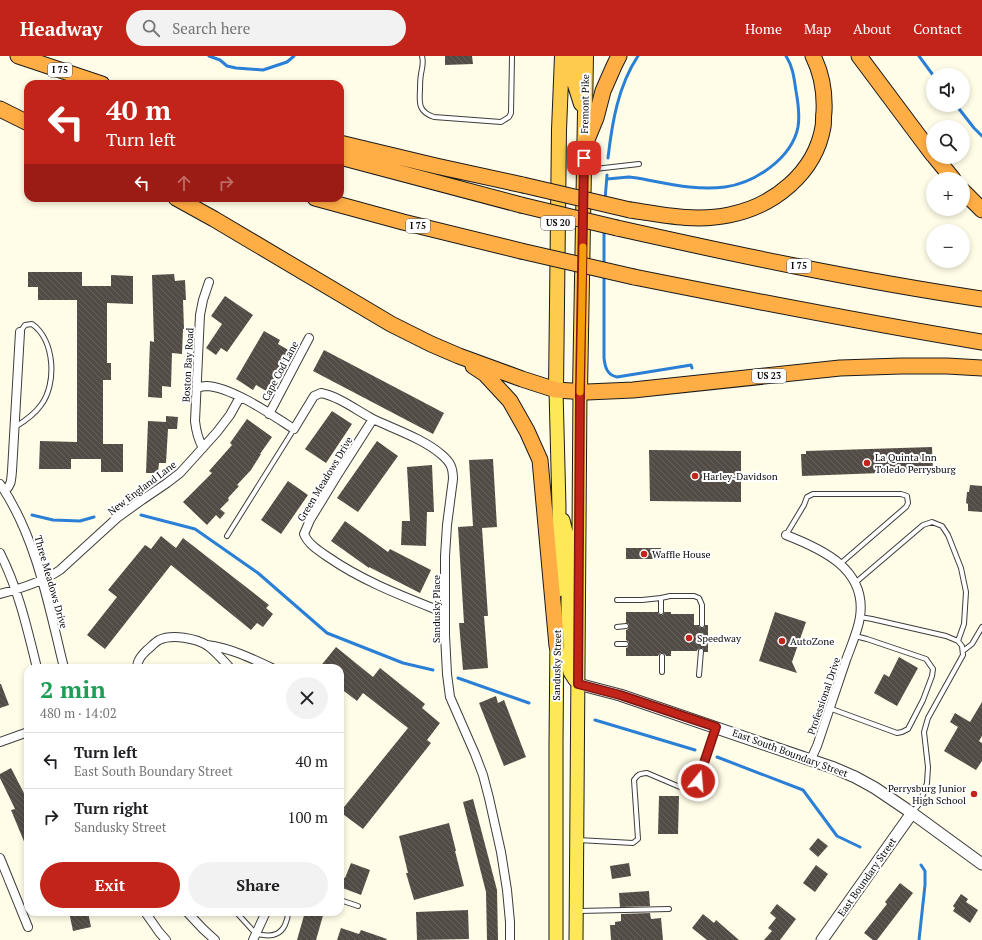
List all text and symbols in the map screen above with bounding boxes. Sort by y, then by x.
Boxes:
search box [126,10,406,46]
text: Headway [20,16,102,41]
icon: search [140,17,162,39]
text: Search here [172,18,250,38]
text: Home [745,19,782,38]
text: Map [804,19,831,38]
text: About [853,19,891,38]
text: Contact [913,19,962,38]
road number: I 75 [48,63,72,77]
map controls [926,68,970,268]
button: sound [926,68,970,112]
street label: Fremont Pike [578,74,592,134]
text: 40 m [106,91,171,128]
icon: left [40,96,92,148]
button: search [926,120,970,164]
text: Turn left [106,127,176,151]
pin [567,141,601,175]
icon: arrive [573,147,595,169]
icon: left [131,172,153,194]
icon: ahead [173,172,195,194]
icon: right [215,172,237,194]
button: + [926,172,970,216]
road number: US 20 [541,216,575,230]
road number: I 75 [406,219,430,233]
button: − [926,224,970,268]
road number: I 75 [787,259,811,273]
street label: Boston Bay Road [180,327,196,403]
street label: Cape Cod Lane [259,339,301,403]
road number: US 23 [752,369,786,383]
street label: Green Meadows Drive [295,434,355,524]
place label: La Quinta Inn Toledo Perrysburg [875,451,957,476]
street label: New England Lane [105,458,179,518]
marker: La Quinta Inn Toledo Perrysburg [862,458,872,468]
place label: Harley-Davidson [703,470,778,483]
marker: Harley-Davidson [690,471,700,481]
street label: Three Meadows Drive [32,534,70,630]
place label: Waffle House [652,548,711,561]
marker: Waffle House [639,549,649,559]
street label: Sandusky Place [430,575,443,643]
street label: Sandusky Street [550,629,564,701]
place label: Speedway [697,632,742,645]
marker: Speedway [684,633,694,643]
place label: AutoZone [790,635,834,648]
marker: AutoZone [777,636,787,646]
street label: Professional Drive [805,656,843,736]
text: 2 min [40,673,106,705]
button: close [286,677,328,719]
text: 480 m · 14:02 [40,704,117,722]
street label: East South Boundary Street [730,726,850,780]
text: Turn left [74,742,138,762]
icon: left [40,750,62,772]
text: 40 m [295,751,328,771]
position arrow [677,760,719,802]
text: East South Boundary Street [74,762,233,780]
place label: Perrysburg Junior High School [888,782,966,807]
marker: Perrysburg Junior High School [969,789,979,799]
text: Turn right [74,798,149,818]
icon: right [40,806,62,828]
text: 100 m [287,807,328,827]
text: Sandusky Street [74,818,167,836]
street label: East Boundary Street [835,835,899,919]
button: Exit [40,862,180,908]
button: Share [188,862,328,908]

